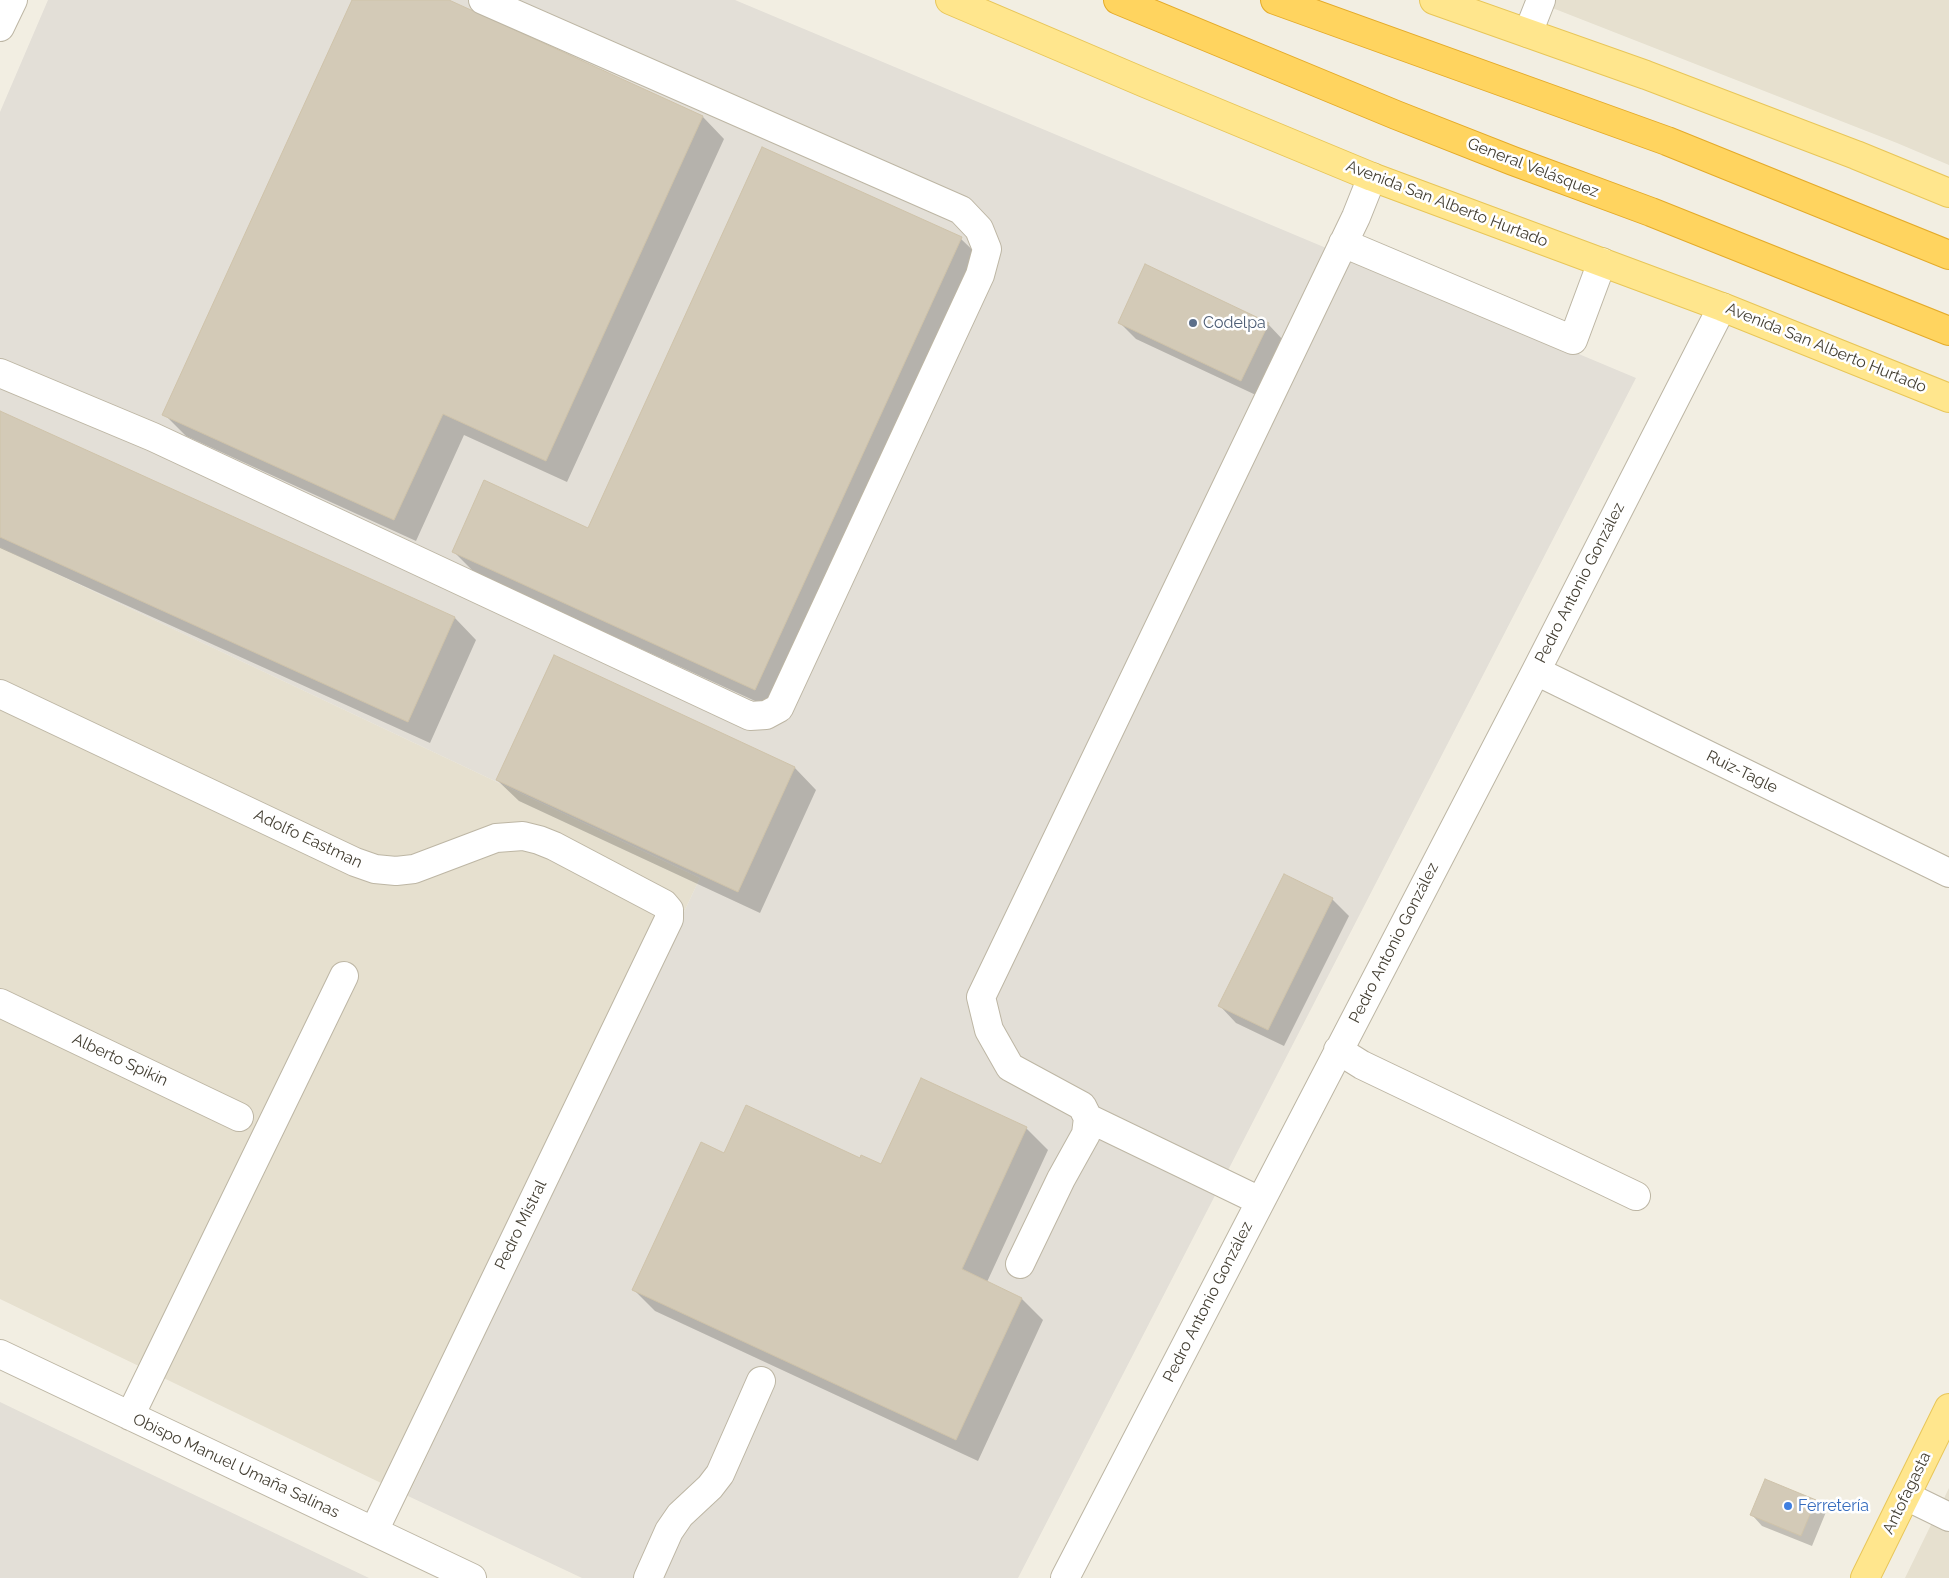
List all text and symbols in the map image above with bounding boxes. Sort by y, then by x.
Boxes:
street label: General Velásquez [1465,134,1601,202]
street label: Avenida San Alberto Hurtado [1343,157,1551,251]
street label: Avenida San Alberto Hurtado [1723,299,1929,397]
place label: Codelpa [1203,313,1266,333]
marker: Codelpa [1187,317,1199,329]
street label: Pedro Antonio González [1531,499,1629,667]
street label: Ruiz-Tagle [1703,746,1781,798]
street label: Adolfo Eastman [251,806,365,872]
street label: Pedro Antonio González [1345,859,1443,1027]
street label: Alberto Spikin [69,1029,171,1091]
street label: Pedro Mistral [491,1177,551,1273]
street label: Pedro Antonio González [1159,1218,1257,1386]
street label: Obispo Manuel Umaña Salinas [130,1410,342,1522]
street label: Antofagasta [1879,1449,1935,1537]
place label: Ferretería [1798,1496,1869,1516]
marker: Ferretería [1782,1500,1794,1512]

